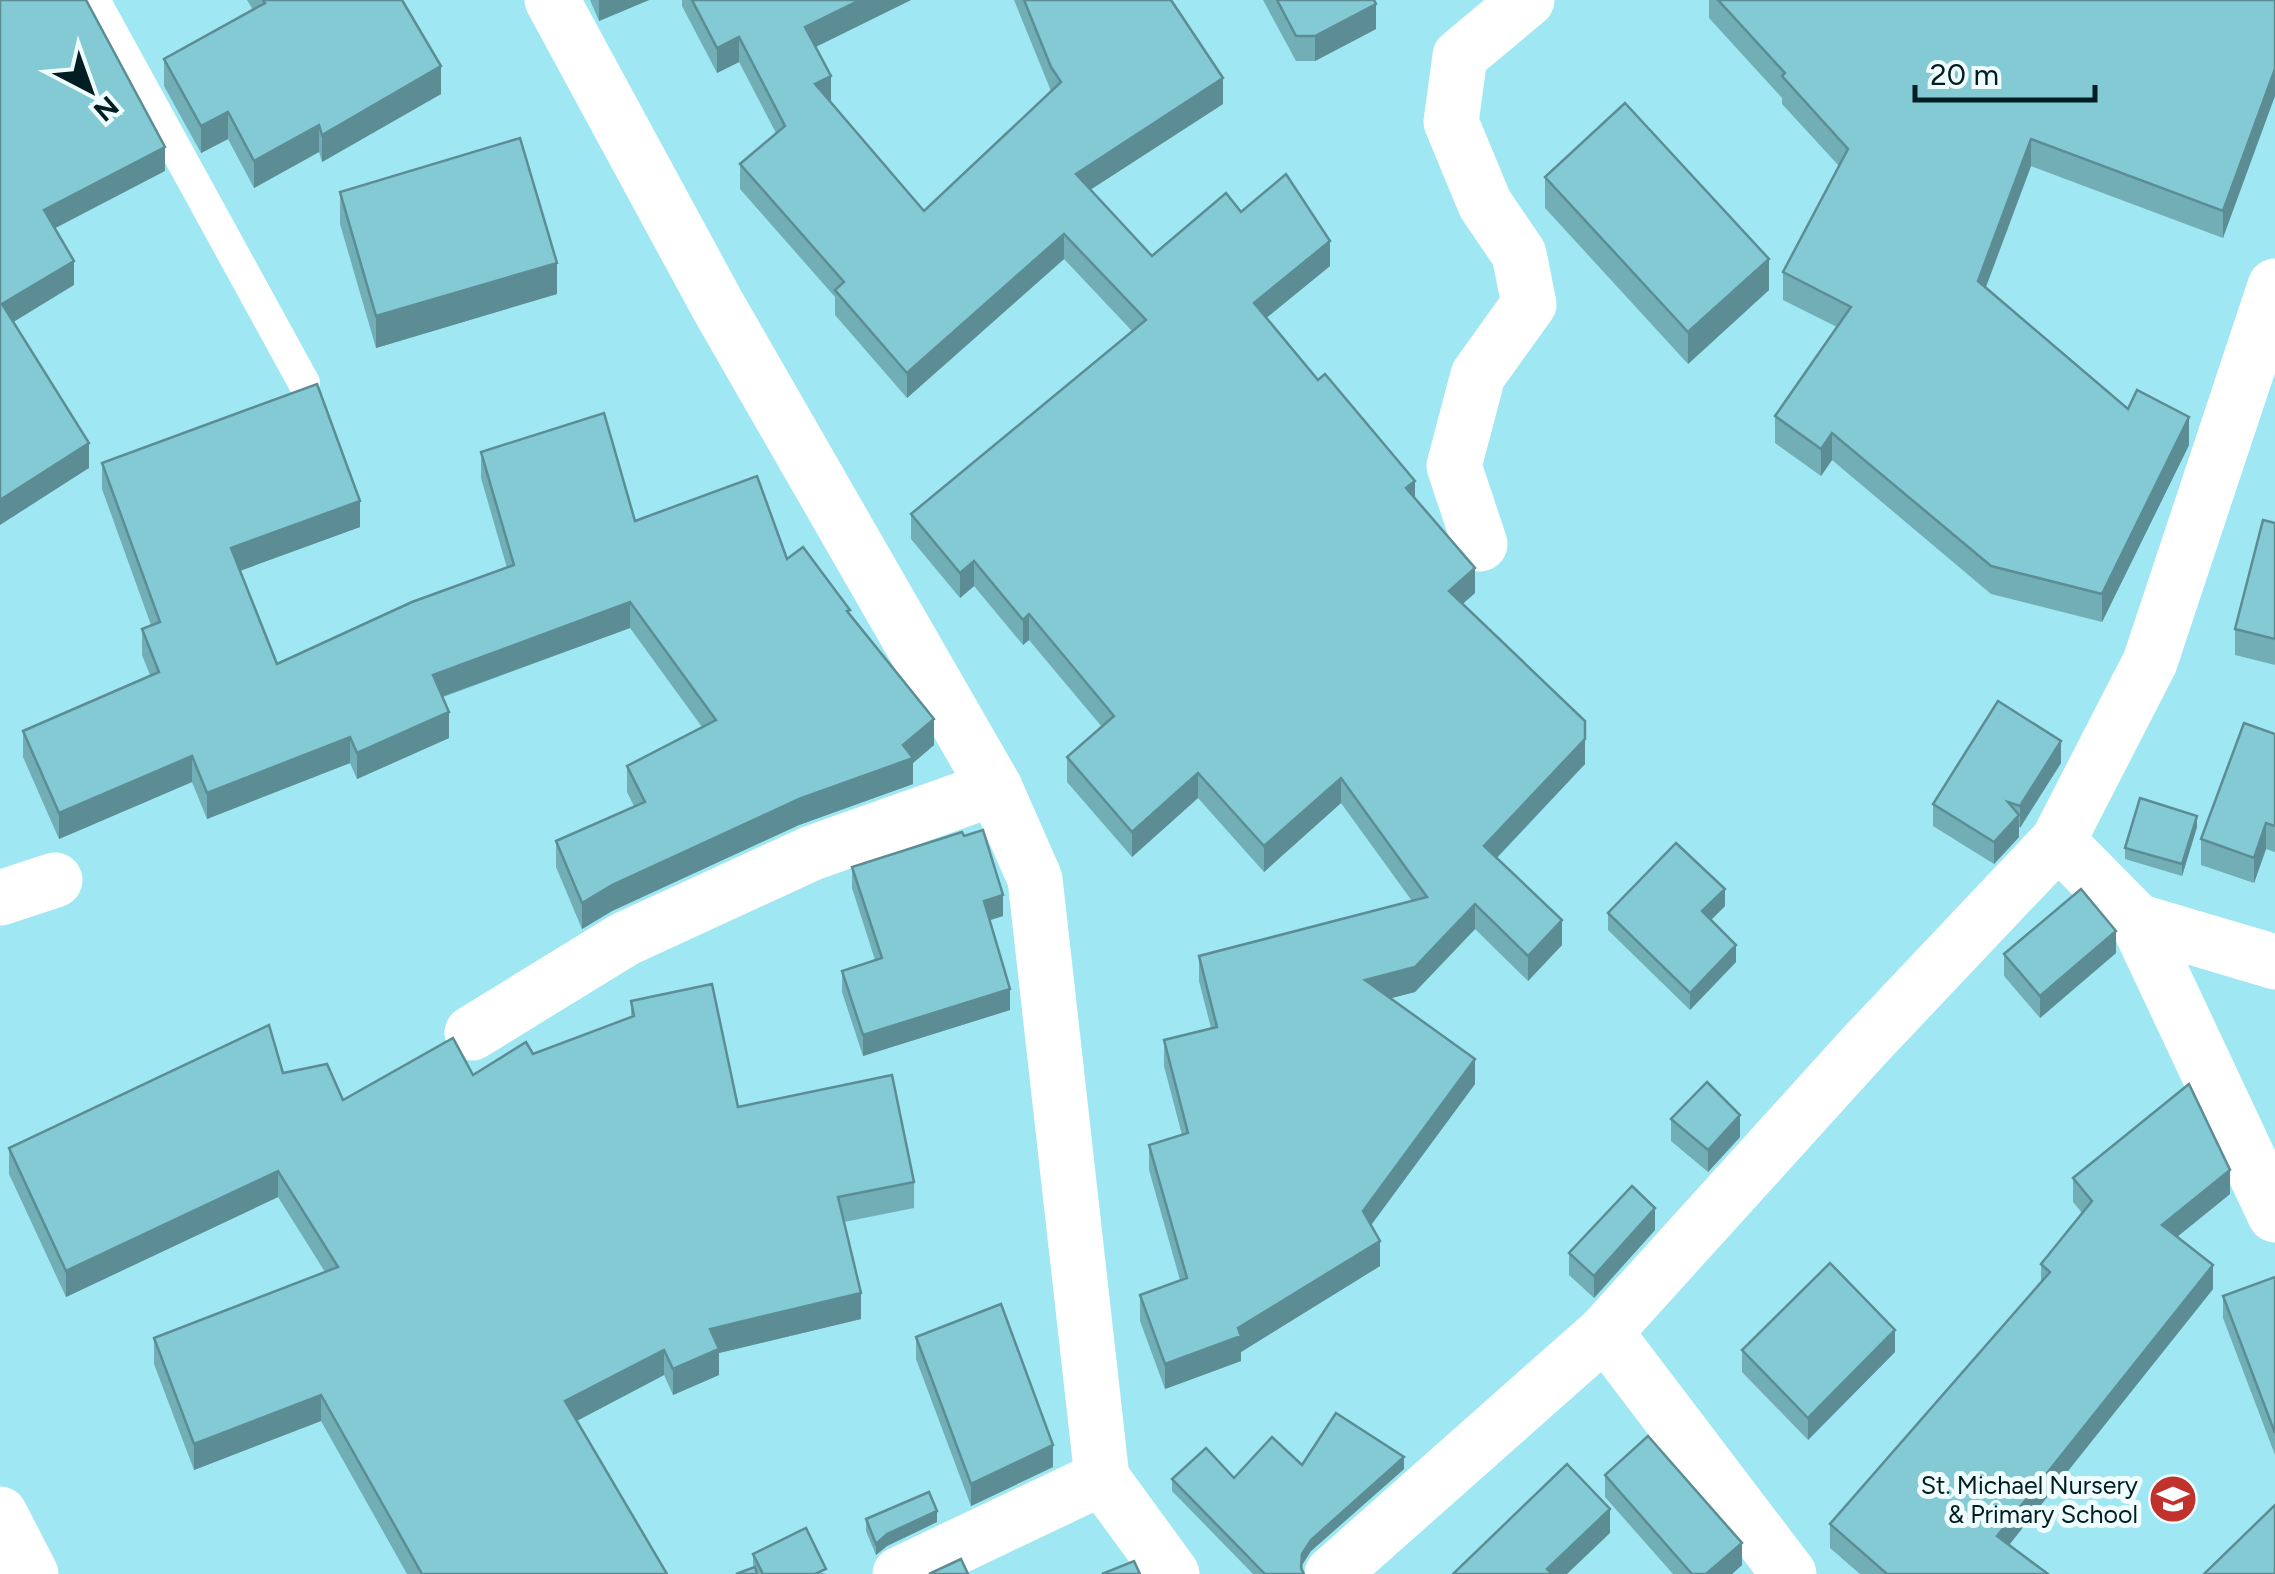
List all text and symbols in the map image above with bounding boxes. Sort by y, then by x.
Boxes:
north arrow [40,40,140,140]
scale bar [1915,40,2095,102]
text: 20 m [1930,56,1999,93]
text: N [87,89,126,129]
place label: St. Michael Nursery & Primary School [1921,1470,2138,1529]
school or university icon: St. Michael Nursery & Primary School [2147,1473,2199,1525]

